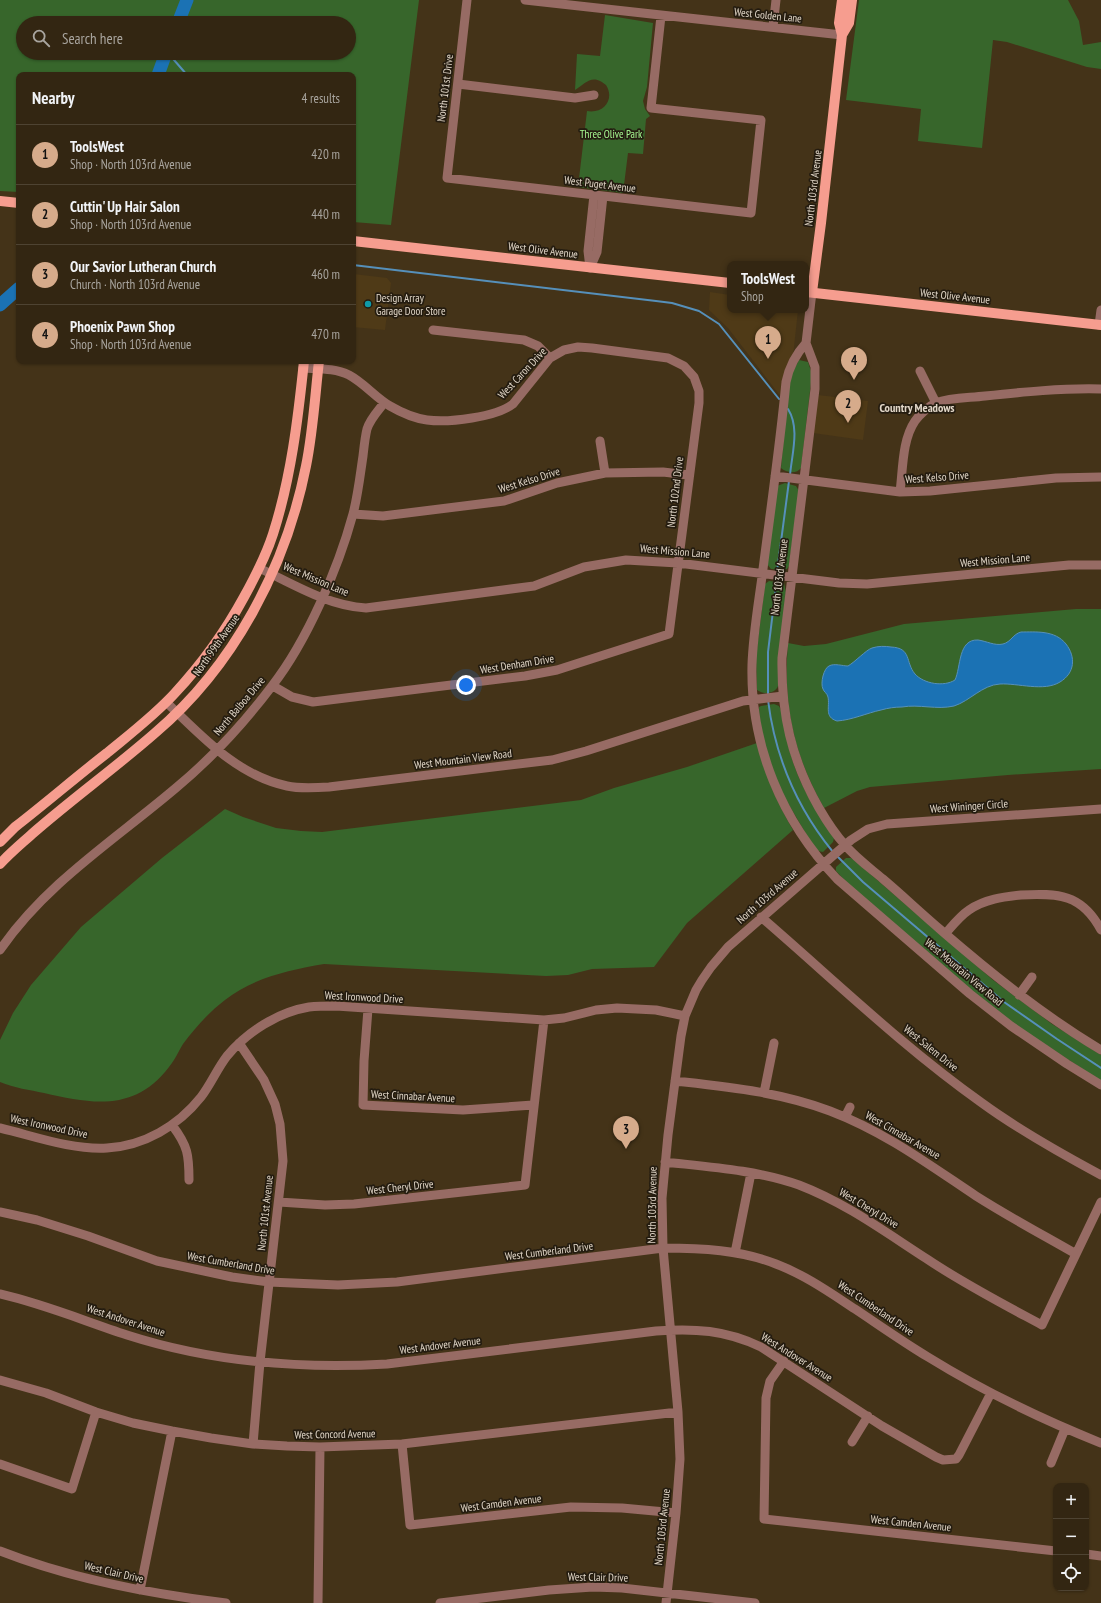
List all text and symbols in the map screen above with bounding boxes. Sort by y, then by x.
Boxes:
street label: West Golden Lane [733,4,803,26]
search box [16,16,356,60]
icon: search [30,27,52,49]
text: Search here [62,29,123,48]
street label: North 101st Drive [434,53,456,123]
text: Nearby [32,87,75,109]
text: 4 results [301,90,340,107]
park label: Three Olive Park [580,127,643,141]
text: ToolsWest [70,137,124,156]
text: 1 [42,146,48,163]
text: 420 m [311,146,340,163]
street label: North 103rd Avenue [801,149,825,227]
text: Shop · North 103rd Avenue [70,156,191,173]
street label: West Puget Avenue [563,173,637,195]
text: Cuttin' Up Hair Salon [70,197,180,216]
text: 2 [42,206,48,223]
text: 440 m [311,206,340,223]
text: Shop · North 103rd Avenue [70,216,191,233]
street label: West Olive Avenue [507,239,579,261]
text: Our Savior Lutheran Church [70,257,216,276]
popup [727,261,809,313]
text: 3 [42,266,48,283]
text: 460 m [311,266,340,283]
text: ToolsWest [741,269,795,288]
text: Church · North 103rd Avenue [70,276,200,293]
street label: West Olive Avenue [919,285,991,307]
text: Shop [741,288,764,305]
place label: Design Array Garage Door Store [376,291,446,318]
marker: Design Array Garage Door Store [363,299,373,309]
text: Phoenix Pawn Shop [70,317,175,336]
text: 4 [42,326,48,343]
text: 470 m [311,326,340,343]
pin: 1 [755,326,781,359]
text: Shop · North 103rd Avenue [70,336,191,353]
street label: West Caron Drive [495,344,550,401]
pin: 4 [841,347,867,380]
pin: 2 [835,390,861,423]
district label: Country Meadows [879,400,955,415]
street label: North 102nd Drive [664,456,686,528]
street label: West Kelso Drive [497,464,562,496]
street label: West Kelso Drive [905,468,970,486]
street label: North 103rd Avenue [767,538,791,616]
street label: West Mission Lane [640,541,711,561]
street label: West Mission Lane [960,550,1031,570]
street label: West Mission Lane [281,559,351,599]
street label: North 99th Avenue [190,611,243,678]
street label: West Denham Drive [479,651,555,677]
street label: North Balboa Drive [210,673,268,738]
your location [456,675,476,695]
street label: West Mountain View Road [414,746,513,772]
street label: West Wininger Circle [929,796,1009,816]
street label: North 103rd Avenue [733,865,801,926]
street label: West Mountain View Road [922,935,1006,1009]
street label: West Ironwood Drive [324,988,404,1006]
street label: West Salem Drive [901,1022,962,1075]
street label: West Cinnabar Avenue [371,1087,456,1105]
street label: West Cinnabar Avenue [863,1108,943,1162]
street label: West Ironwood Drive [9,1111,89,1141]
pin: 3 [613,1116,639,1149]
street label: North 103rd Avenue [644,1166,660,1243]
street label: North 101st Avenue [254,1174,276,1251]
street label: West Cheryl Drive [366,1176,435,1197]
street label: West Cheryl Drive [837,1185,902,1232]
street label: West Cumberland Drive [504,1239,594,1263]
street label: West Cumberland Drive [186,1248,276,1278]
street label: West Cumberland Drive [835,1277,917,1339]
street label: West Andover Avenue [85,1301,167,1339]
street label: West Andover Avenue [759,1329,836,1385]
street label: West Andover Avenue [399,1333,482,1357]
street label: West Concord Avenue [294,1426,376,1442]
map controls [1053,1483,1089,1591]
button: + [1053,1483,1089,1519]
street label: North 103rd Avenue [651,1488,673,1566]
street label: West Camden Avenue [460,1491,543,1515]
street label: West Camden Avenue [870,1512,952,1534]
button: − [1053,1519,1089,1555]
button: locate [1053,1555,1089,1591]
street label: West Clair Drive [83,1558,145,1586]
street label: West Clair Drive [568,1569,629,1585]

